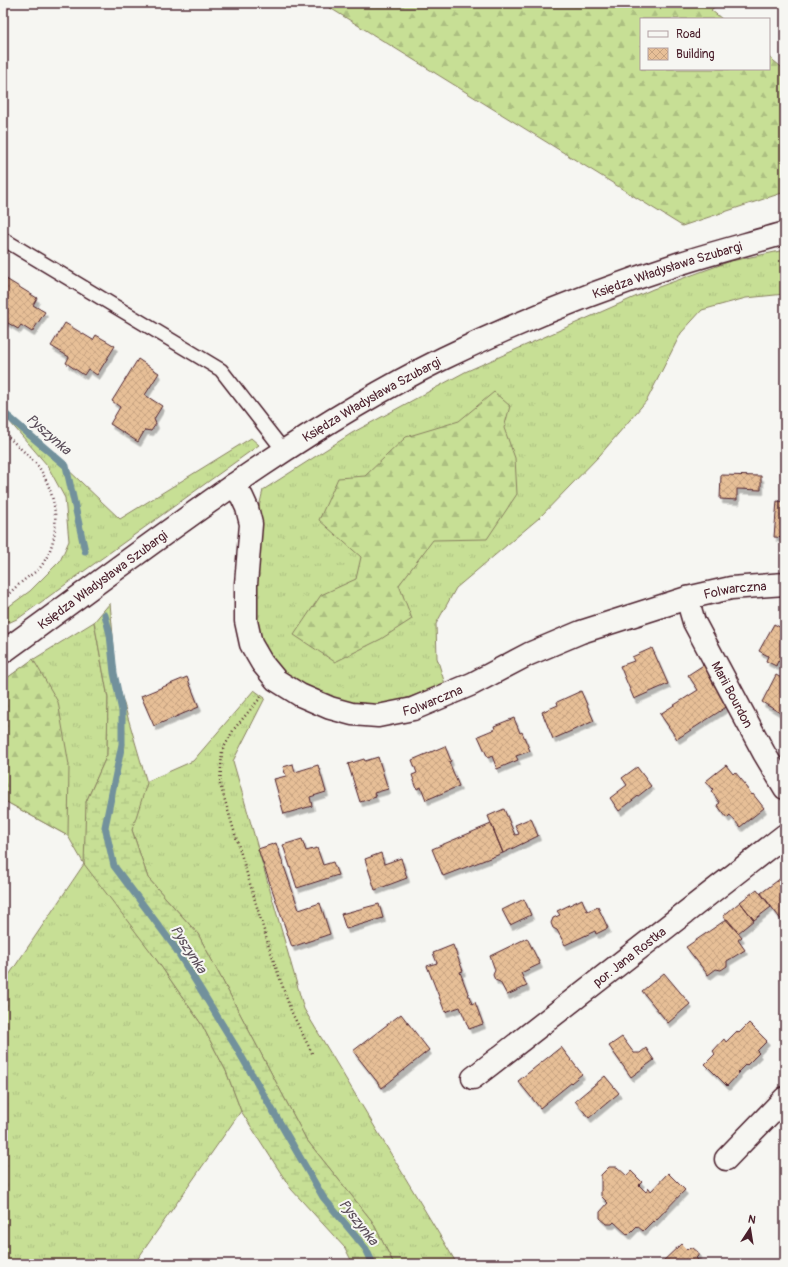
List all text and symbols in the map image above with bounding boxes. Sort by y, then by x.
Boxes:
legend [640,18,770,70]
text: Road [676,27,701,42]
text: Building [676,47,715,62]
street label: Księdza Władysława Szubargi [590,239,744,302]
street label: Księdza Władysława Szubargi [300,354,443,446]
water label: Pyszynka [23,410,76,459]
street label: Księdza Władysława Szubargi [35,527,171,633]
street label: Folwarczna [702,578,767,603]
street label: Marii Bourdon [707,659,756,731]
street label: Folwarczna [401,682,465,720]
water label: Pyszynka [167,922,211,978]
street label: por. Jana Rostka [590,924,669,990]
water label: Pyszynka [335,1196,383,1250]
north arrow [730,1209,770,1249]
text: N [747,1213,758,1227]

